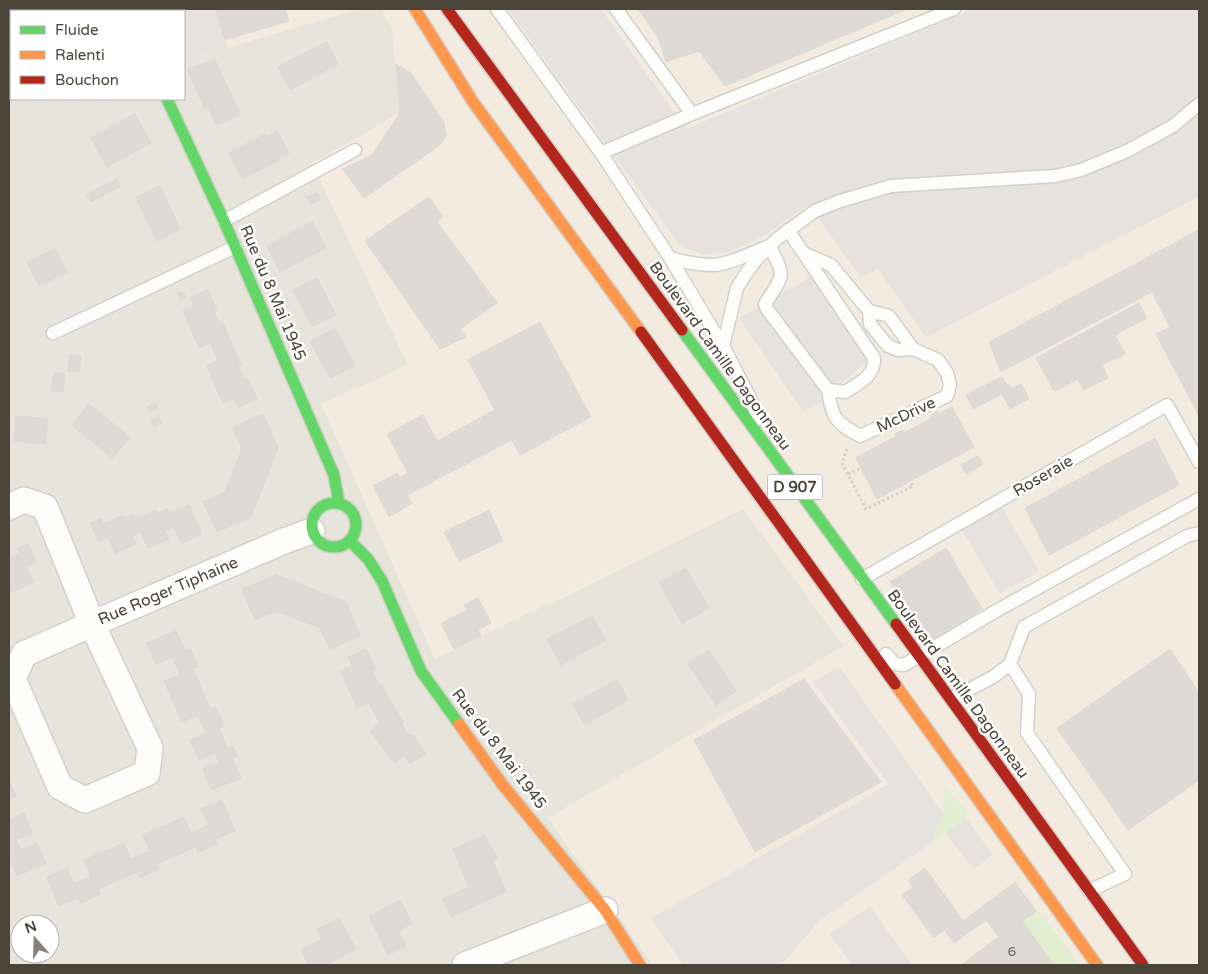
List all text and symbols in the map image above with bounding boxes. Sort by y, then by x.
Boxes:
legend [10,10,185,100]
text: Fluide [55,21,99,39]
text: Ralenti [55,46,105,64]
text: Bouchon [55,71,119,89]
street label: Rue du 8 Mai 1945 [235,222,311,364]
street label: Boulevard Camille Dagonneau [645,258,795,454]
street label: McDrive [873,393,939,437]
street label: Roseraie [1009,451,1077,501]
road number: D 907 [768,474,822,500]
street label: Rue Roger Tiphaine [95,552,241,630]
street label: Boulevard Camille Dagonneau [883,586,1033,782]
street label: Rue du 8 Mai 1945 [447,685,551,813]
north arrow [10,914,60,964]
text: N [23,917,39,937]
house number: 6 [1008,943,1017,960]

